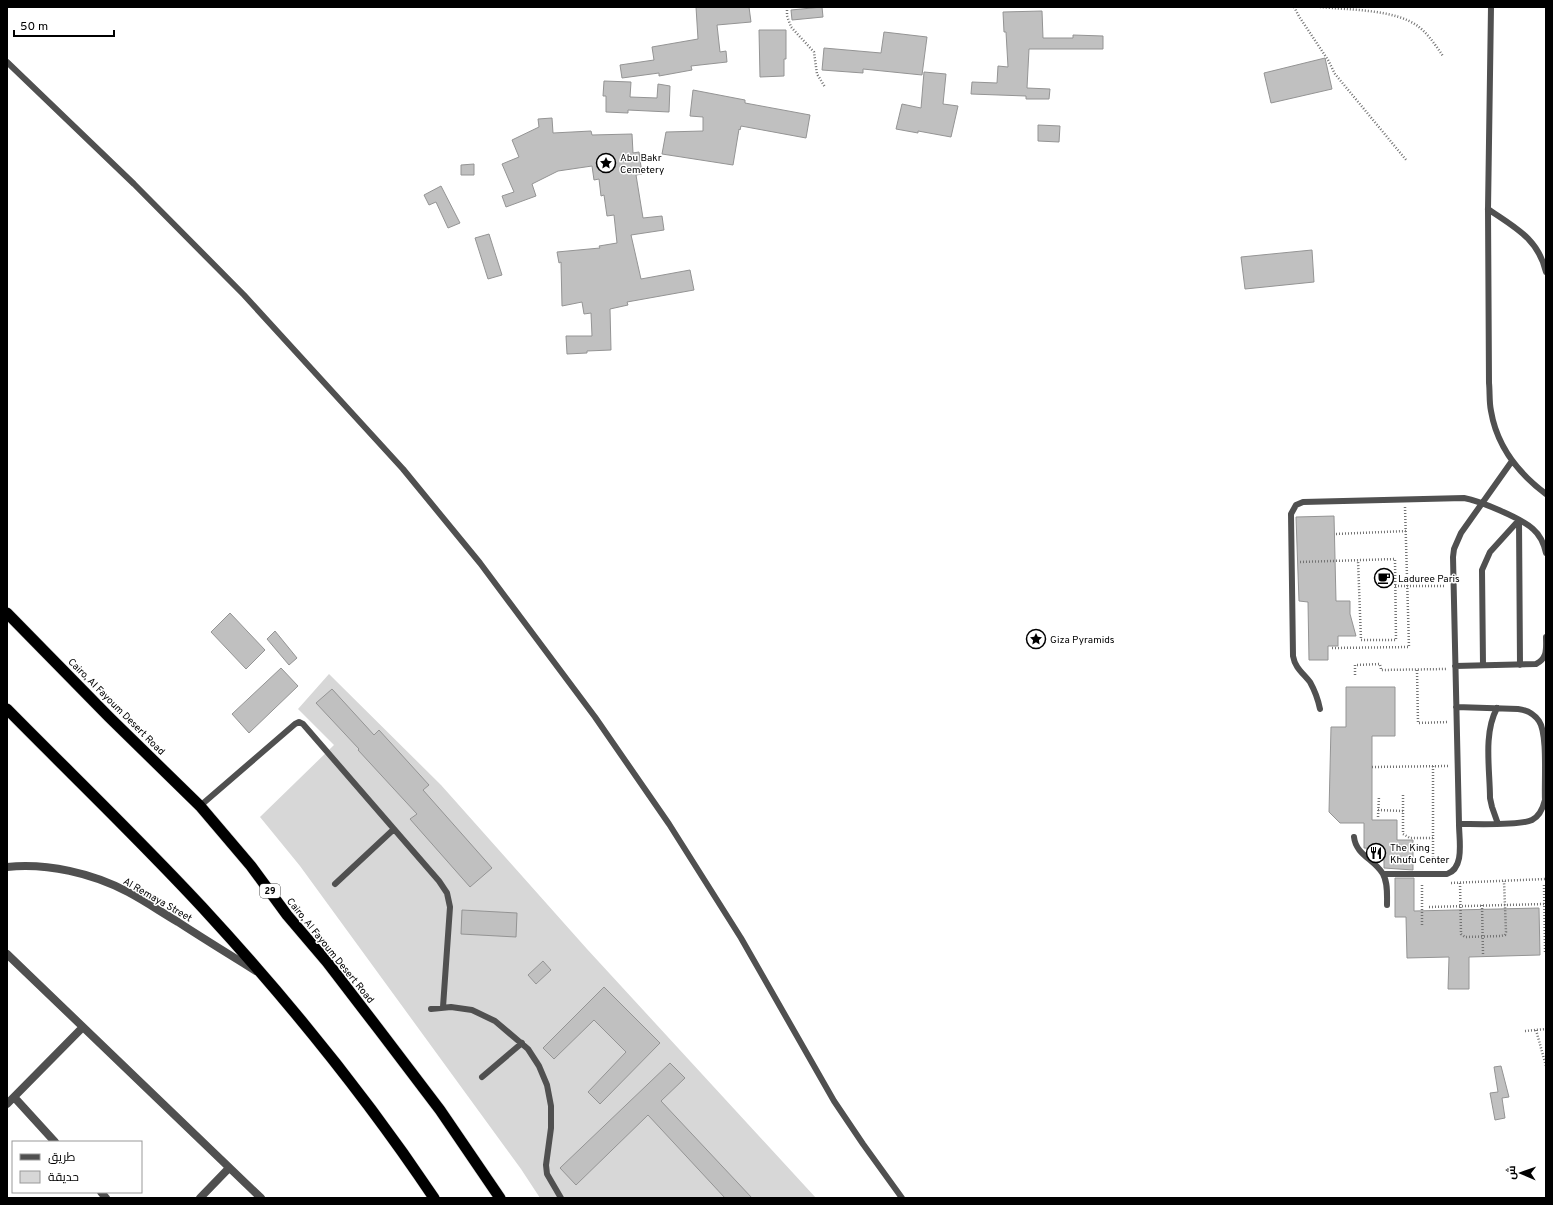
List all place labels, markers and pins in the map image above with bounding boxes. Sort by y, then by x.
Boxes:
place icon: Abu Bakr Cemetery [595,152,617,174]
place label: Abu Bakr Cemetery [620,152,664,177]
cafe icon: Laduree Paris [1373,567,1395,589]
place label: Laduree Paris [1398,573,1460,586]
place icon: Giza Pyramids [1025,628,1047,650]
place label: Giza Pyramids [1050,634,1115,647]
restaurant icon: The King Khufu Center [1365,842,1387,864]
place label: The King Khufu Center [1390,842,1450,867]

